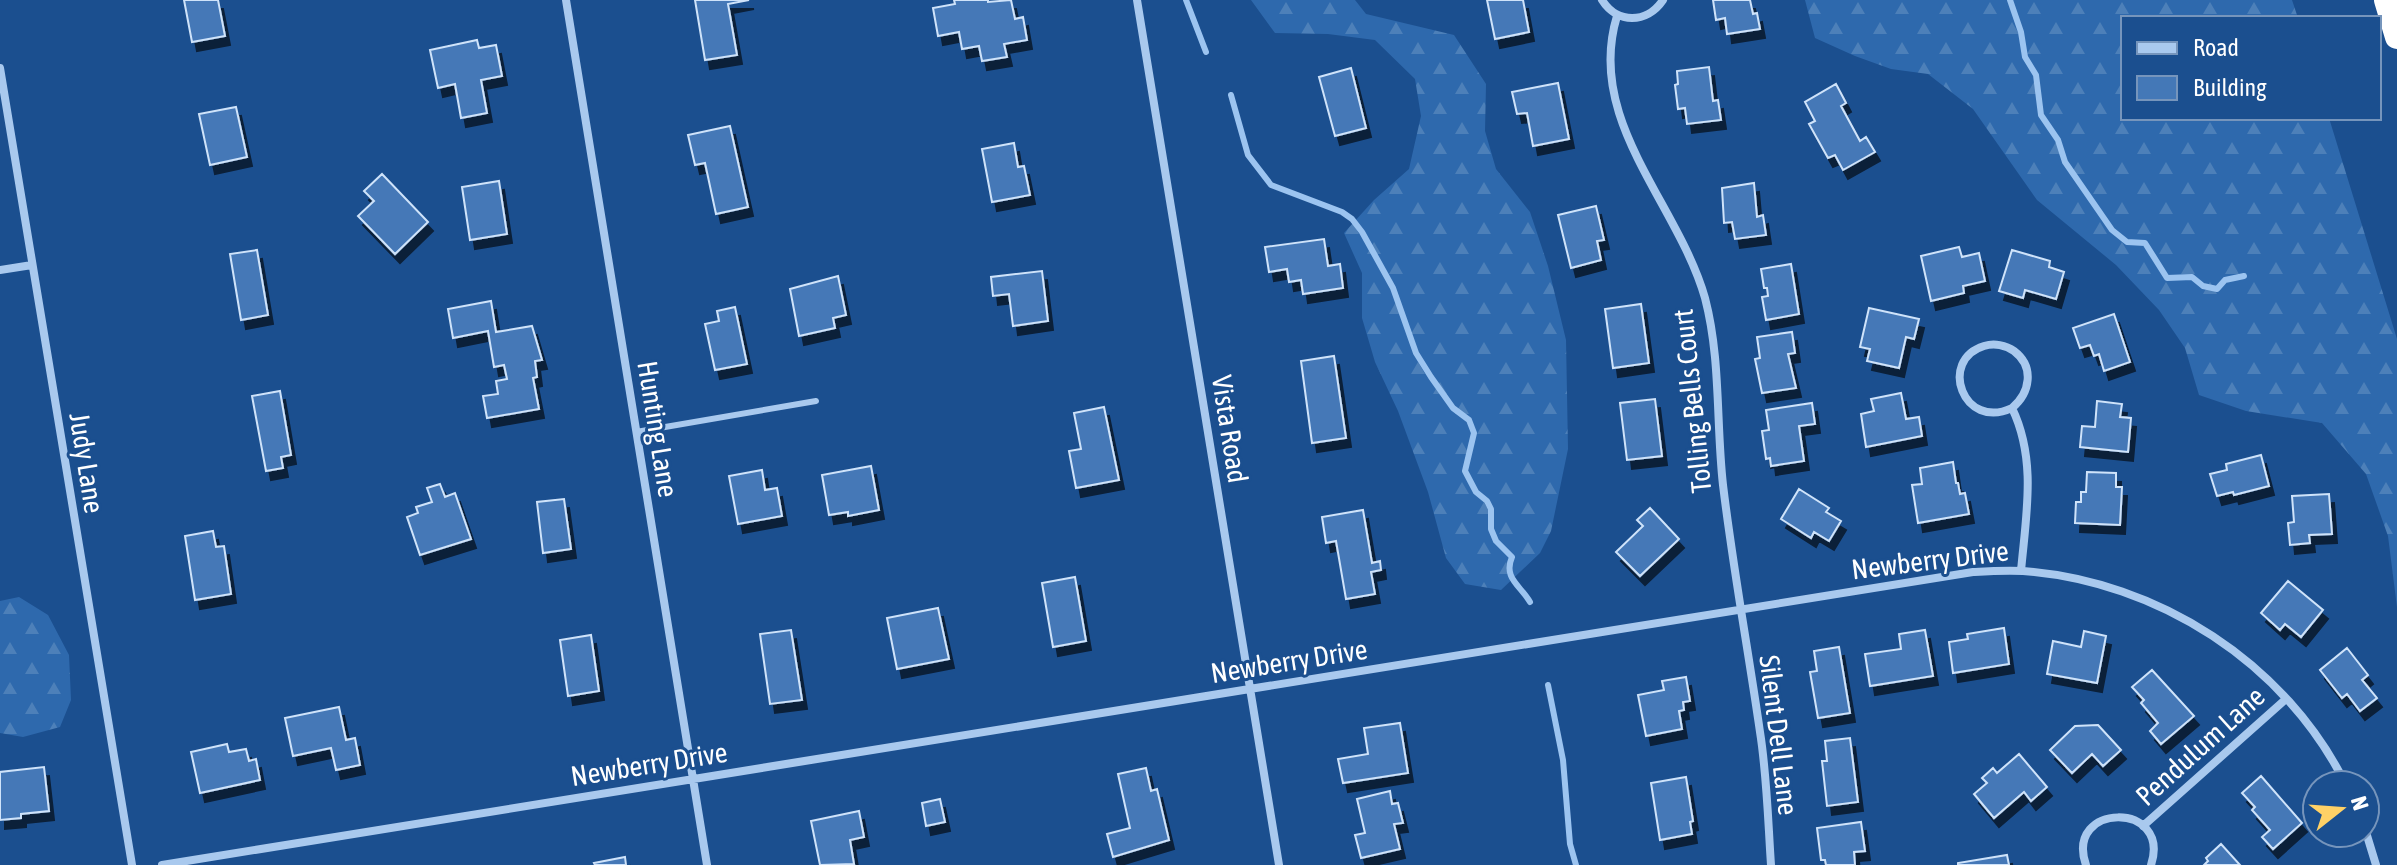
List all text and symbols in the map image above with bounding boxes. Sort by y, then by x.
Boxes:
legend [2121,16,2381,120]
text: Road [2193,34,2239,61]
text: Building [2193,74,2267,101]
street label: Tolling Bells Court [1666,308,1718,494]
street label: Hunting Lane [631,359,685,499]
street label: Vista Road [1206,373,1254,485]
street label: Judy Lane [63,410,111,516]
street label: Newberry Drive [1850,534,2010,586]
street label: Newberry Drive [1209,633,1369,689]
street label: Silent Dell Lane [1753,653,1805,817]
street label: Pendulum Lane [2129,680,2271,812]
street label: Newberry Drive [569,736,729,792]
north arrow [2301,769,2381,849]
text: N [2346,793,2374,813]

